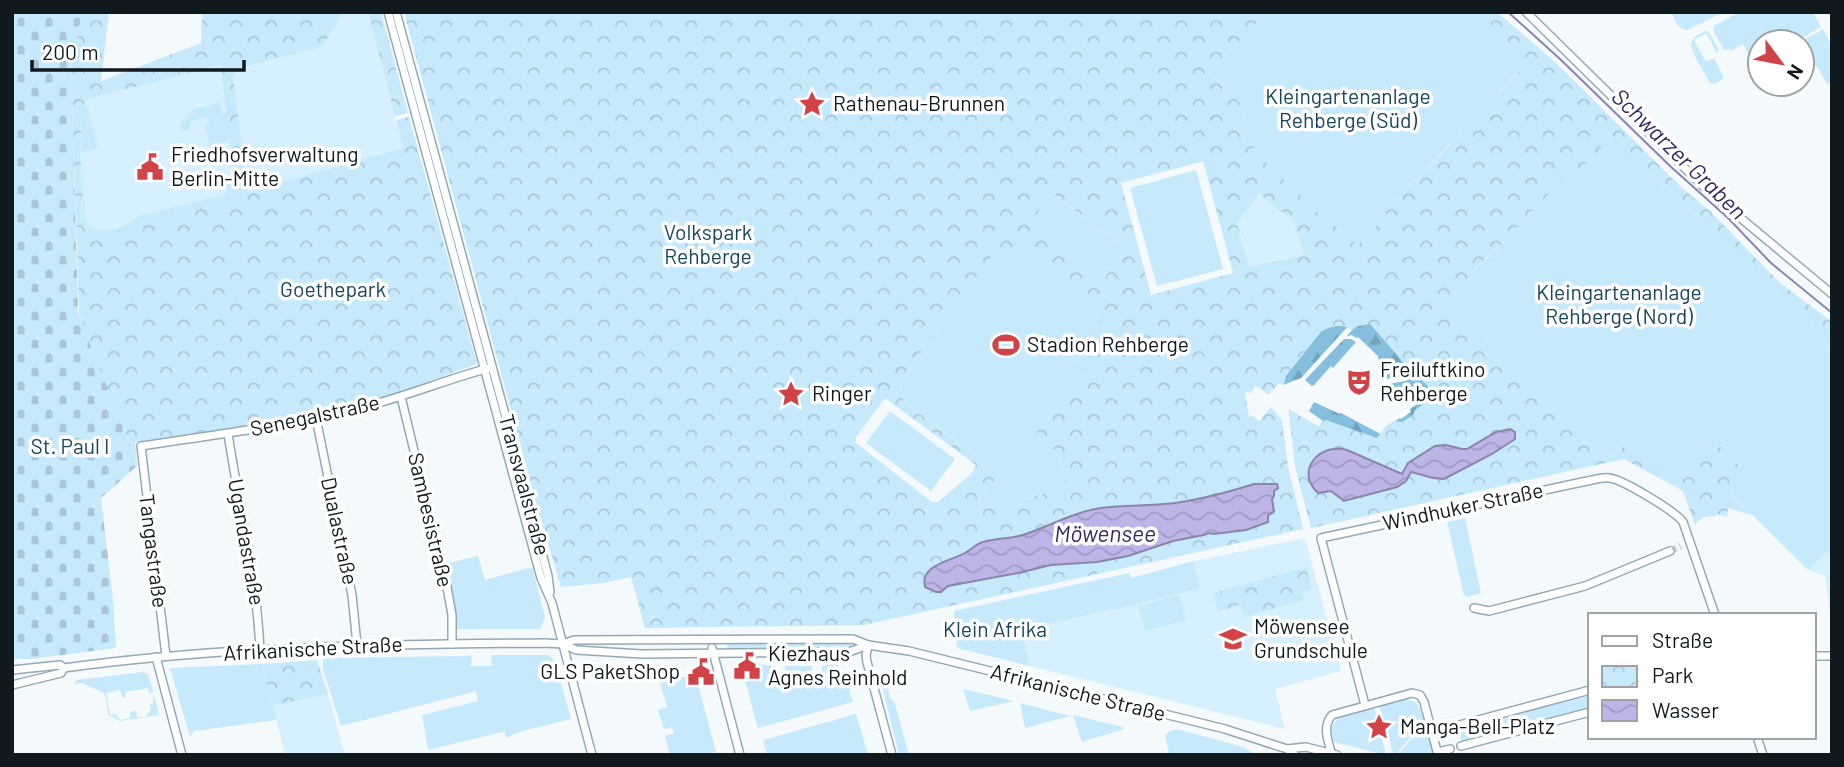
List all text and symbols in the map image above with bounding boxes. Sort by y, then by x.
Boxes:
scale bar [32,28,243,72]
north arrow [1746,28,1816,98]
text: 200 m [42,39,99,64]
text: N [1783,61,1809,84]
water label: Schwarzer Graben [1607,82,1753,225]
park label: Kleingartenanlage Rehberge (Süd) [1265,83,1431,132]
place icon: Rathenau-Brunnen [797,89,827,119]
place label: Rathenau-Brunnen [833,90,1005,115]
place label: Friedhofsverwaltung Berlin-Mitte [171,141,358,190]
public building icon: Friedhofsverwaltung Berlin-Mitte [135,152,165,182]
park label: Volkspark Rehberge [664,219,752,268]
park label: Goethepark [280,276,386,301]
park label: Kleingartenanlage Rehberge (Nord) [1536,279,1702,328]
sports icon: Stadion Rehberge [991,330,1021,360]
place label: Stadion Rehberge [1027,331,1189,356]
place label: Freiluftkino Rehberge [1380,356,1485,405]
theatre icon: Freiluftkino Rehberge [1344,367,1374,397]
place icon: Ringer [776,379,806,409]
place label: Ringer [812,380,872,405]
street label: Senegalstraße [248,389,382,440]
street label: Transvaalstraße [495,411,556,558]
park label: St. Paul I [31,433,109,458]
street label: Sambesistraße [404,450,459,589]
street label: Dualastraße [317,475,364,587]
street label: Windhuker Straße [1380,476,1545,535]
street label: Ugandastraße [224,477,271,607]
street label: Tangastraße [135,492,174,609]
water label: Möwensee [1054,519,1156,547]
place label: Möwensee Grundschule [1254,613,1368,662]
legend [1588,613,1816,739]
park label: Klein Afrika [943,616,1047,641]
school or university icon: Möwensee Grundschule [1218,624,1248,654]
text: Straße [1652,627,1713,652]
street label: Afrikanische Straße [223,630,403,665]
place label: Kiezhaus Agnes Reinhold [768,640,908,689]
public building icon: Kiezhaus Agnes Reinhold [732,651,762,681]
public building icon: GLS PaketShop [686,657,716,687]
place label: GLS PaketShop [540,658,680,683]
street label: Afrikanische Straße [988,658,1168,725]
text: Park [1652,662,1693,687]
text: Wasser [1652,697,1719,722]
place icon: Manga-Bell-Platz [1364,712,1394,742]
place label: Manga-Bell-Platz [1400,713,1555,738]

